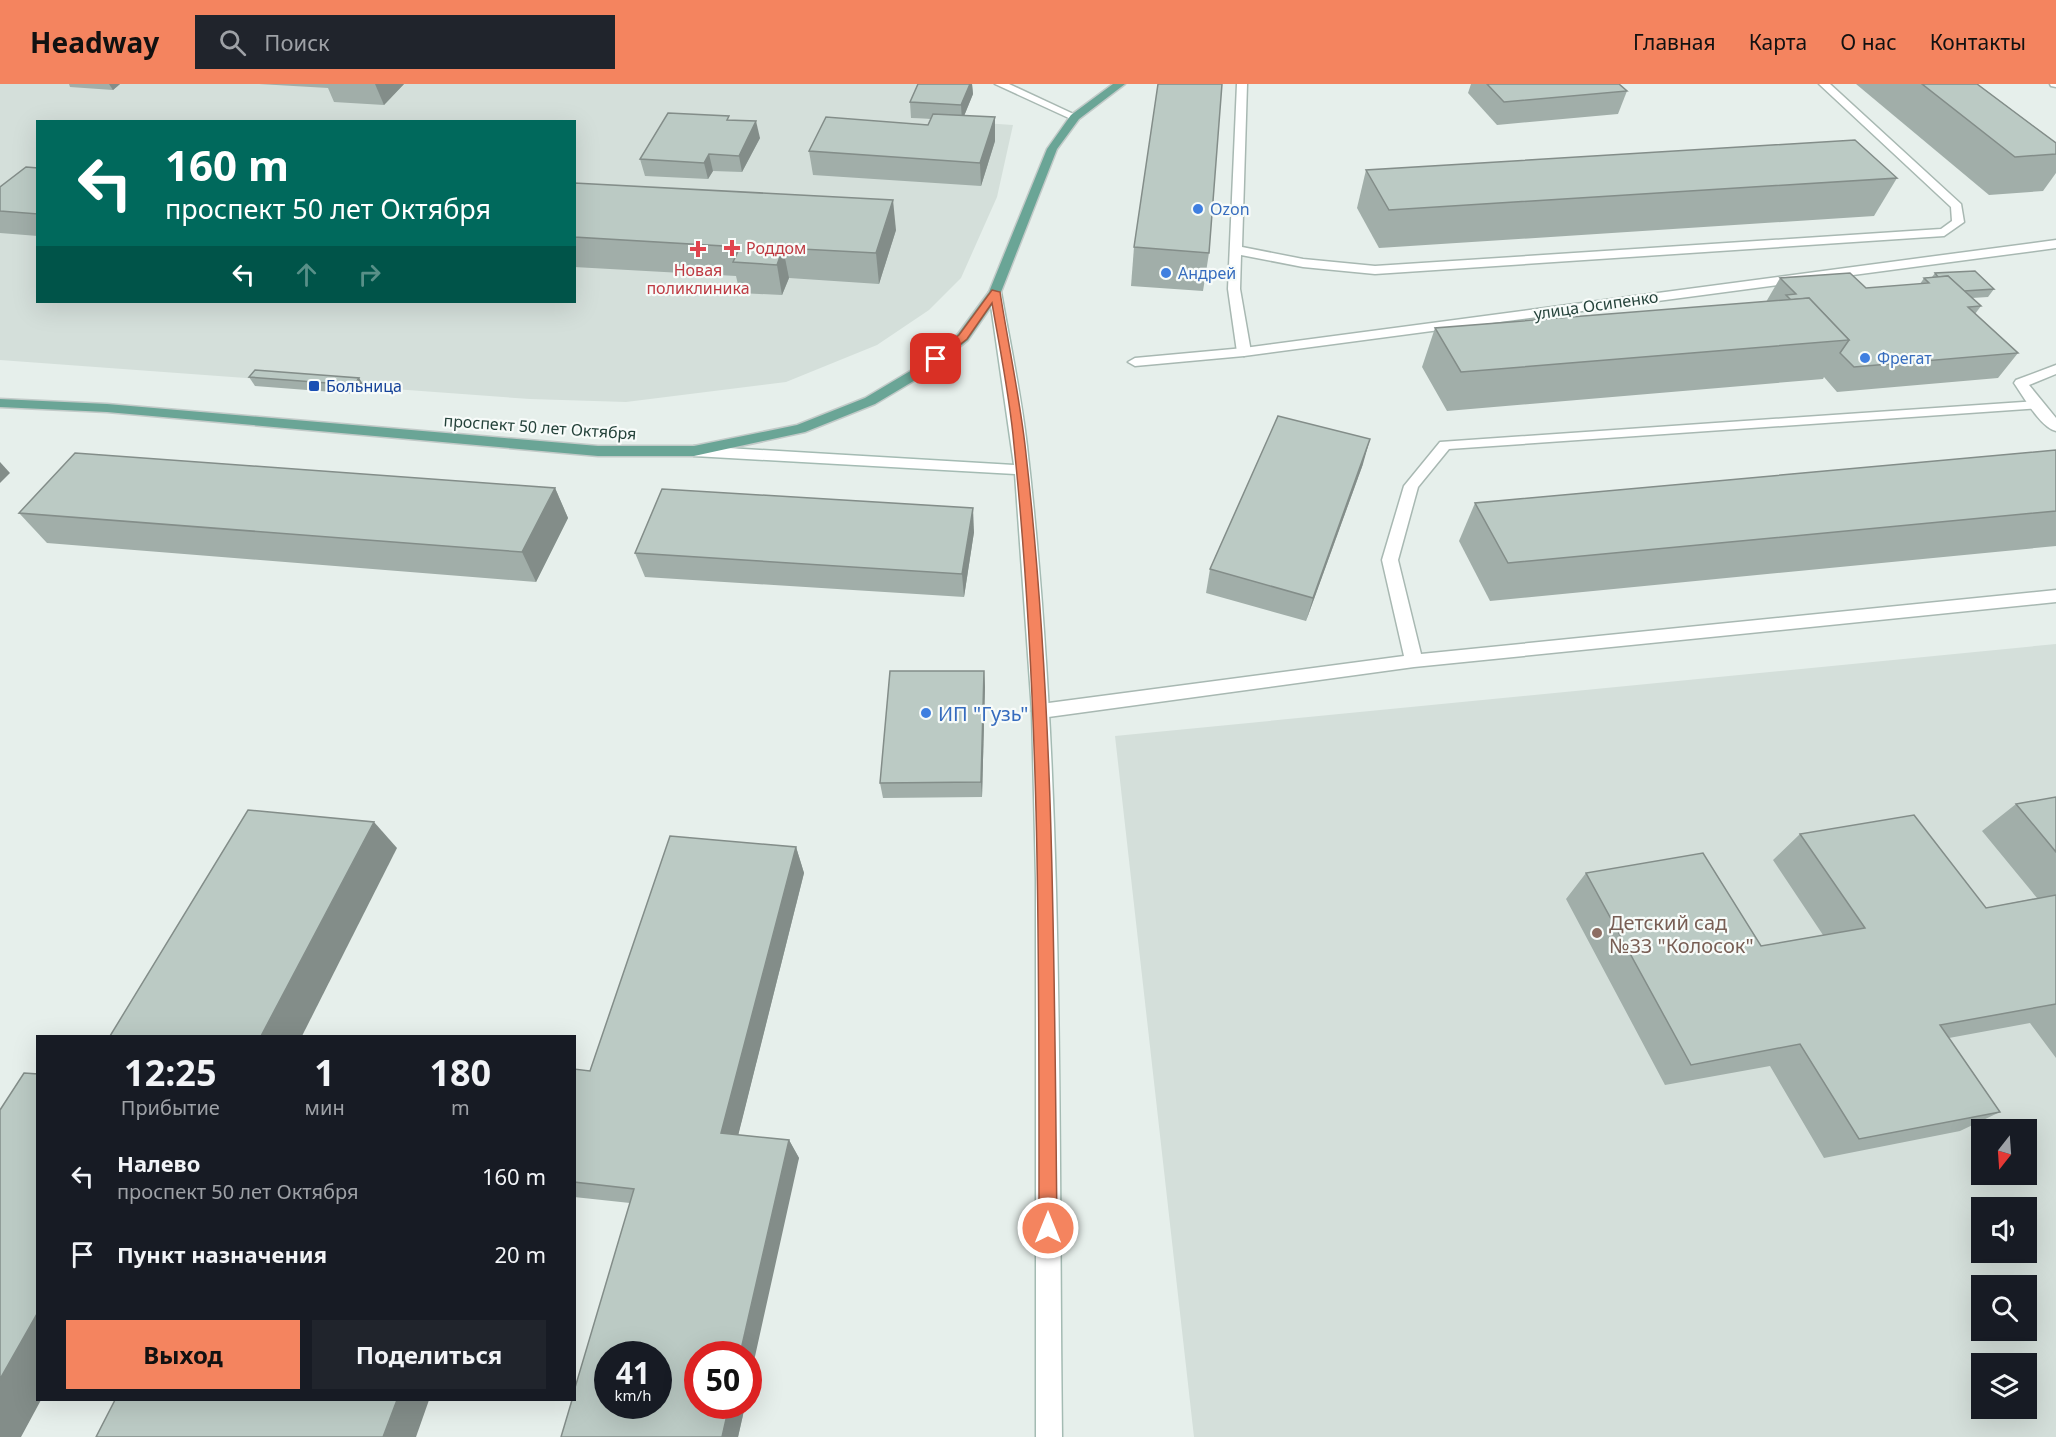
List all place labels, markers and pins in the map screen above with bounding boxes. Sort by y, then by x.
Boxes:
place label: Ozon [1210,198,1250,220]
marker: Ozon [1191,202,1205,216]
place label: Роддом [746,237,806,259]
marker: Роддом [723,239,741,257]
marker: Новая поликлиника [689,240,707,258]
place label: Новая поликлиника [646,259,750,299]
place label: Андрей [1178,262,1236,284]
marker: Андрей [1159,266,1173,280]
pin [910,333,961,384]
place label: Фрегат [1877,347,1932,369]
marker: Фрегат [1858,351,1872,365]
place label: Больница [326,375,402,397]
marker: Больница [307,379,321,393]
place label: ИП "Гузь" [938,700,1028,727]
marker: ИП "Гузь" [919,706,933,720]
place label: Детский сад №33 "Колосок" [1609,909,1754,959]
marker: Детский сад №33 "Колосок" [1590,926,1604,940]

